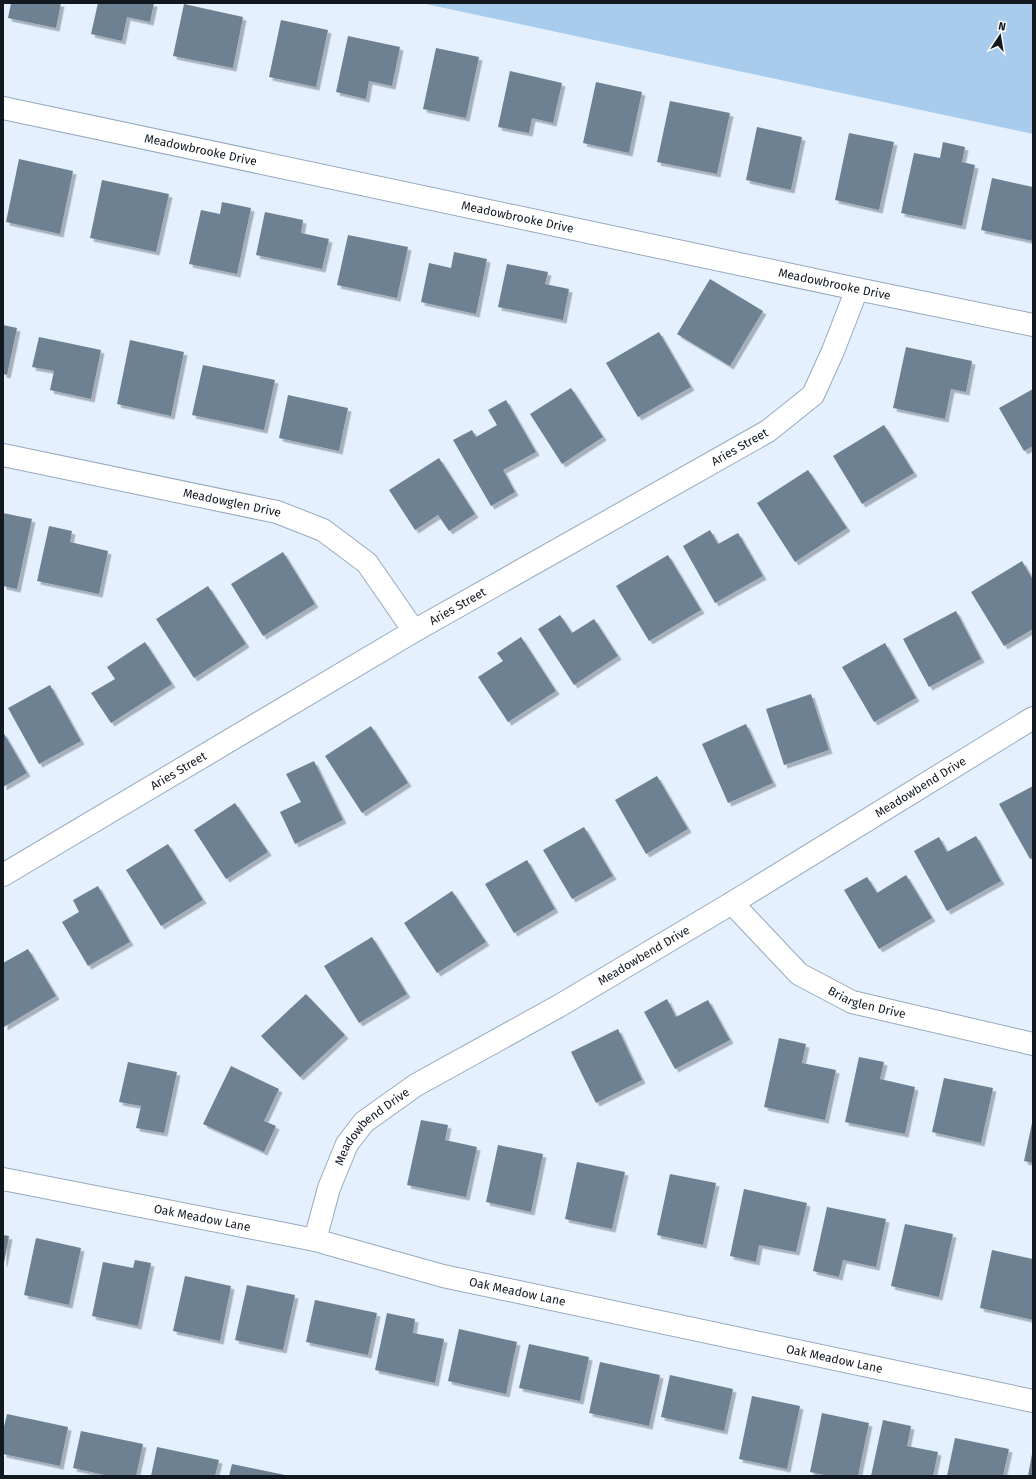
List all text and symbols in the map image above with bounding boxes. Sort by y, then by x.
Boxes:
north arrow [980,16,1020,56]
text: N [997,20,1007,34]
street label: Meadowbrooke Drive [143,131,258,169]
street label: Meadowbrooke Drive [460,198,575,236]
street label: Meadowbrooke Drive [777,266,892,303]
street label: Aries Street [709,425,771,469]
street label: Meadowglen Drive [182,486,283,520]
street label: Aries Street [427,585,489,628]
street label: Aries Street [148,748,210,793]
street label: Meadowbend Drive [872,754,969,820]
street label: Meadowbend Drive [595,923,692,988]
street label: Briarglen Drive [826,984,907,1021]
street label: Meadowbend Drive [332,1085,412,1168]
street label: Oak Meadow Lane [153,1202,252,1234]
street label: Oak Meadow Lane [468,1275,567,1309]
street label: Oak Meadow Lane [785,1342,884,1376]

